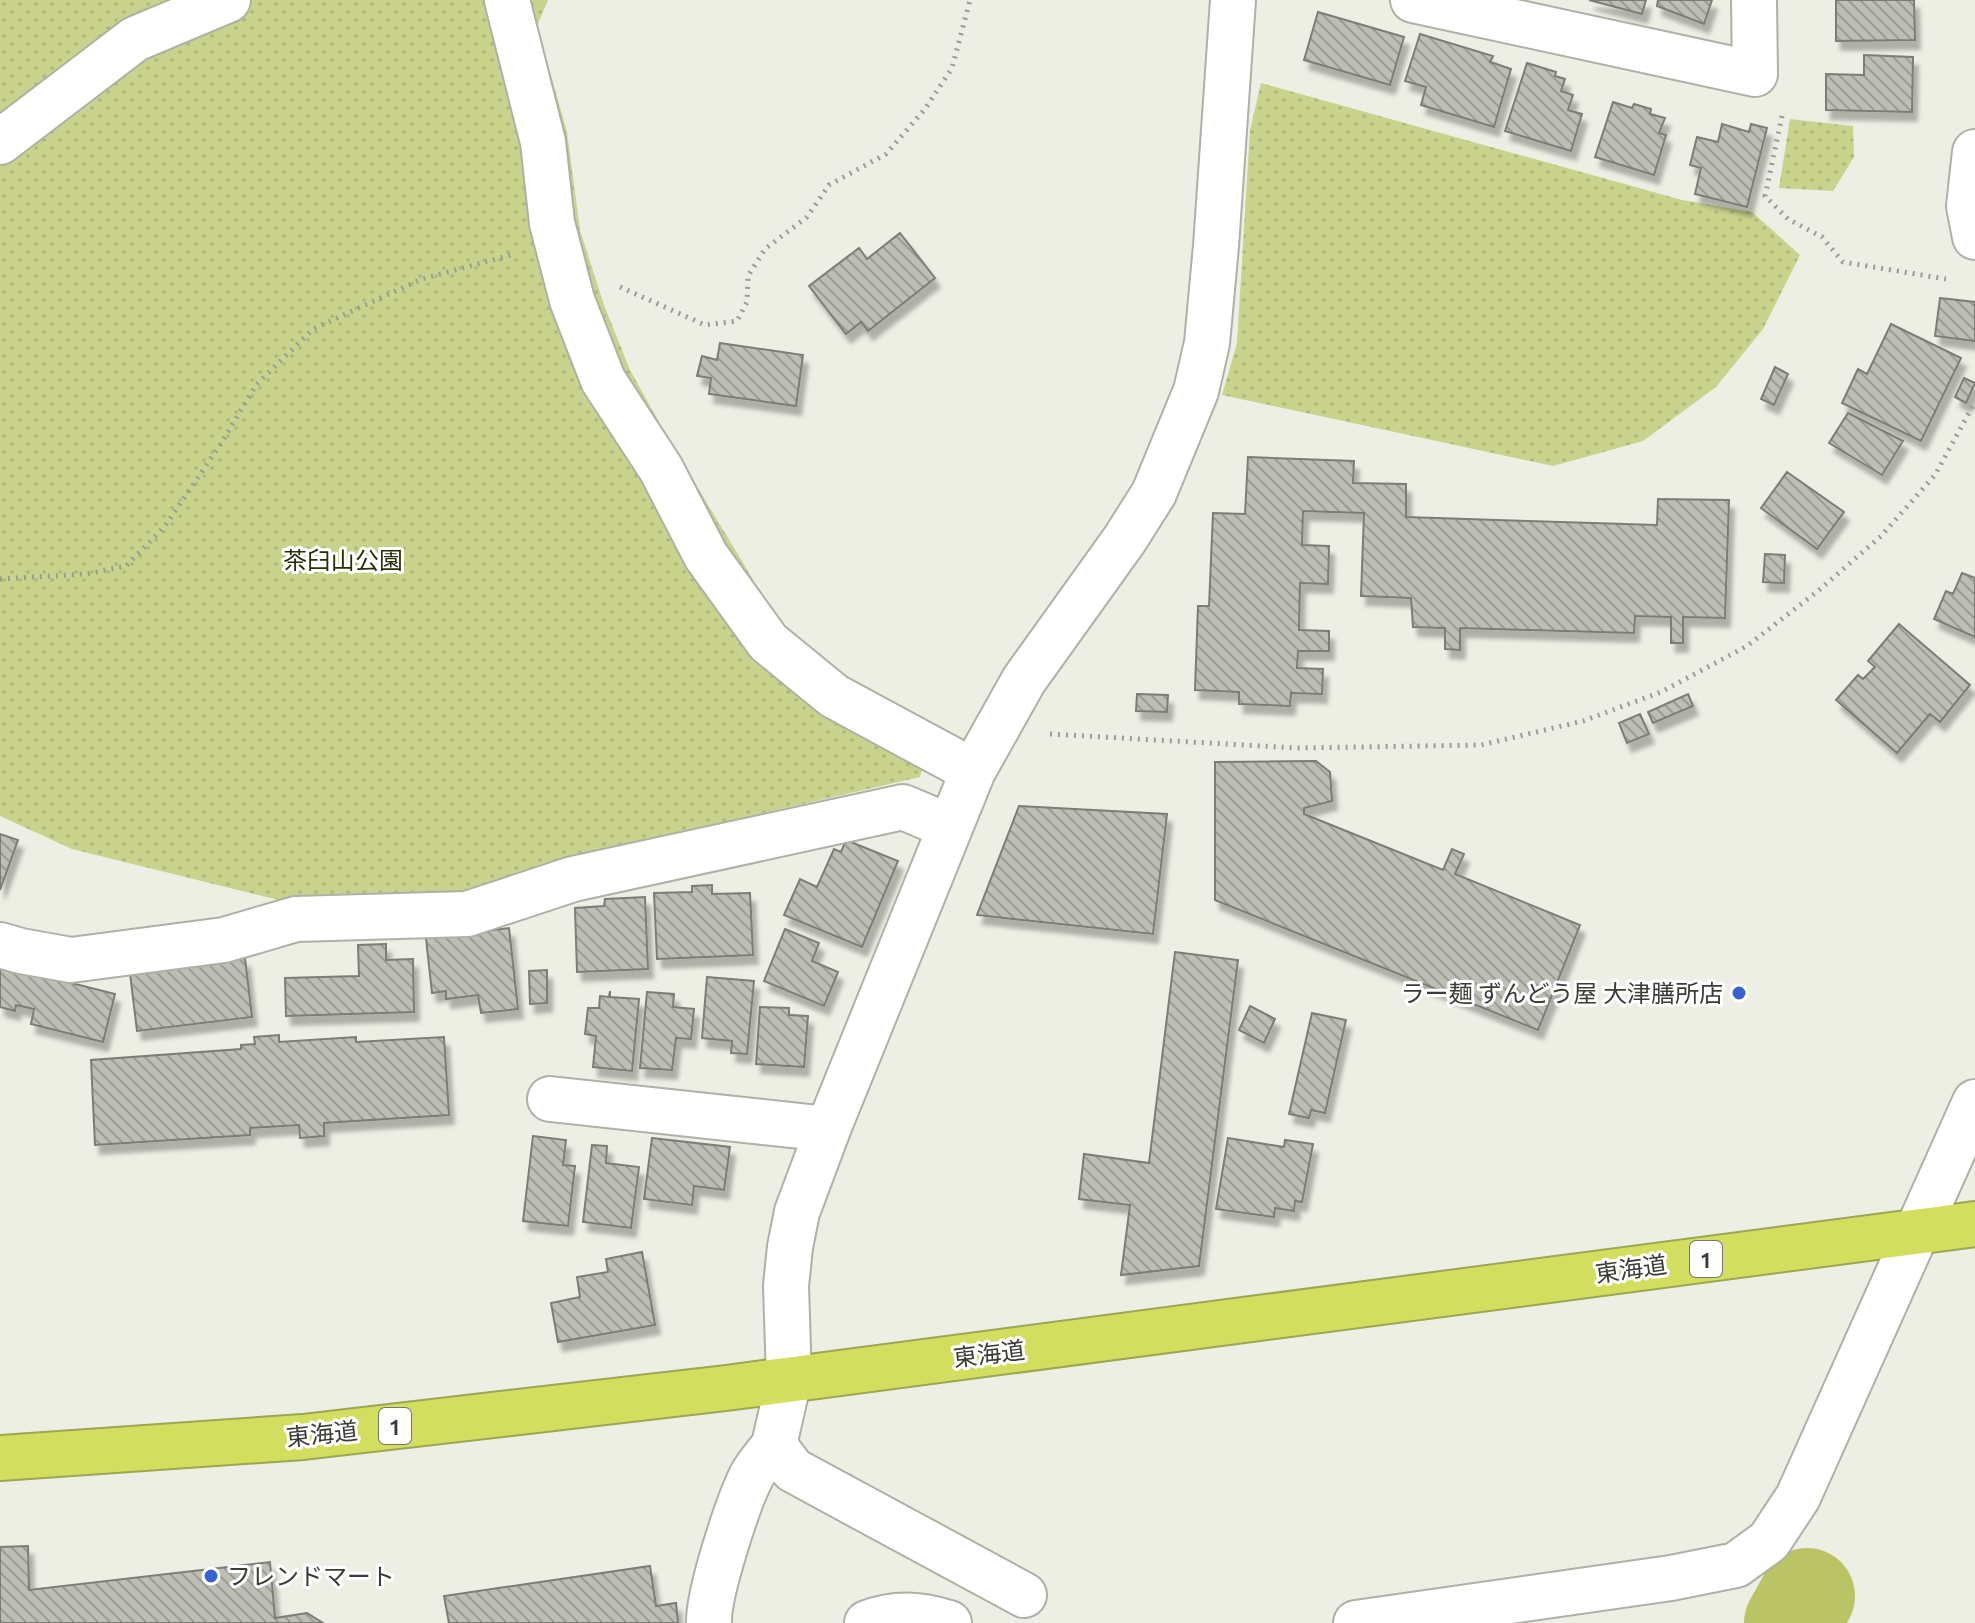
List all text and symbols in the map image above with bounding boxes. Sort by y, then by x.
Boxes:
park label: 茶臼山公園 [283,547,403,574]
place label: ラー麺 ずんどう屋 大津膳所店 [1401,980,1723,1007]
marker: ラー麺 ずんどう屋 大津膳所店 [1730,984,1748,1002]
road number: 1 [1690,1241,1722,1277]
street label: 東海道 [1593,1251,1669,1287]
street label: 東海道 [952,1336,1026,1372]
road number: 1 [379,1408,411,1444]
street label: 東海道 [285,1417,359,1451]
place label: フレンドマート [227,1563,395,1590]
marker: フレンドマート [202,1567,220,1585]

